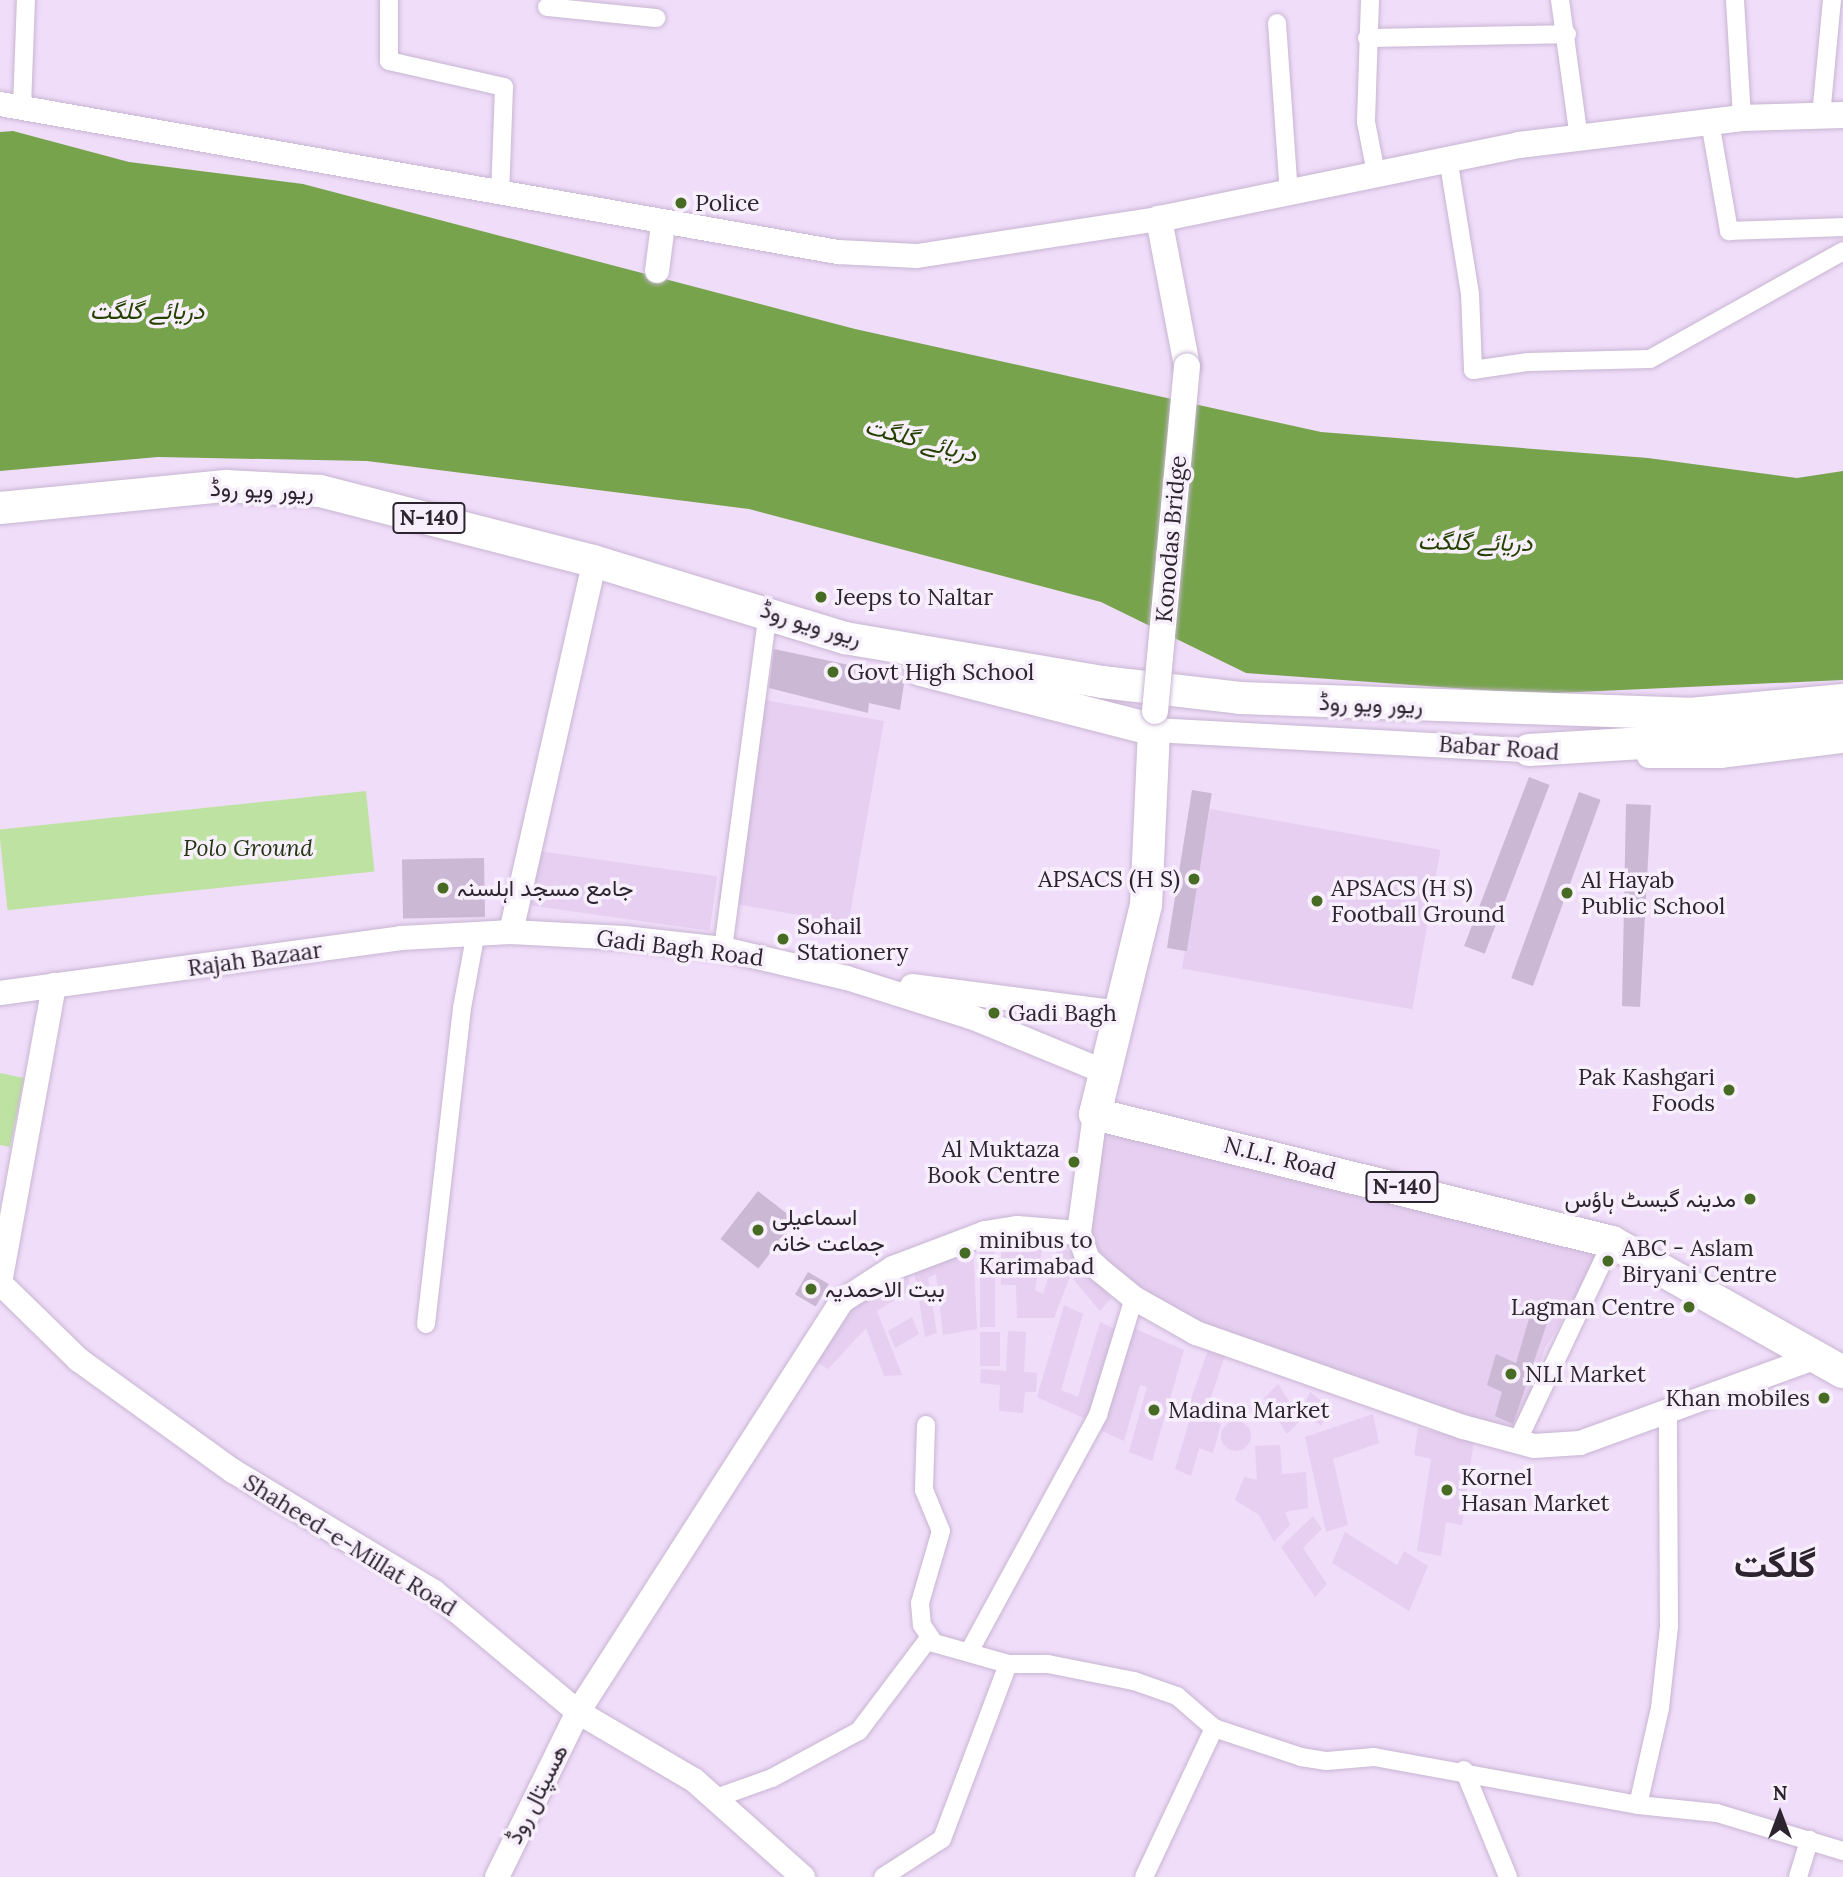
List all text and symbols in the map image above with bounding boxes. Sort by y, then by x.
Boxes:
place label: Police [695,189,759,217]
marker: Police [673,195,689,211]
water label: دریائے گلگت [90,297,204,325]
water label: دریائے گلگت [862,411,980,469]
street label: Konodas Bridge [1150,454,1192,624]
street label: ریور ویو روڈ [210,474,314,506]
road number: N-140 [392,500,466,536]
water label: دریائے گلگت [1417,527,1533,557]
place label: Jeeps to Naltar [835,583,993,611]
marker: Jeeps to Naltar [813,589,829,605]
street label: ریور ویو روڈ [757,596,865,652]
place label: Govt High School [847,658,1034,686]
marker: Govt High School [825,664,841,680]
street label: ریور ویو روڈ [1319,688,1423,720]
street label: Babar Road [1438,730,1560,766]
park label: Polo Ground [183,834,313,862]
place label: APSACS (H S) [1038,865,1180,893]
place label: Al Hayab Public School [1581,866,1725,920]
marker: APSACS (H S) [1186,871,1202,887]
place label: جامع مسجد اہلسنہ [457,874,633,902]
place label: APSACS (H S) Football Ground [1331,874,1505,928]
marker: جامع مسجد اہلسنہ [435,880,451,896]
marker: Al Hayab Public School [1559,885,1575,901]
marker: APSACS (H S) Football Ground [1309,893,1325,909]
place label: Sohail Stationery [797,912,908,966]
street label: Gadi Bagh Road [595,924,765,972]
marker: Sohail Stationery [775,931,791,947]
street label: Rajah Bazaar [186,936,324,982]
place label: Gadi Bagh [1008,999,1117,1027]
marker: Gadi Bagh [986,1005,1002,1021]
place label: Pak Kashgari Foods [1578,1063,1715,1117]
marker: Pak Kashgari Foods [1721,1082,1737,1098]
street label: N.L.I. Road [1221,1131,1339,1185]
place label: Al Muktaza Book Centre [927,1135,1060,1189]
marker: Al Muktaza Book Centre [1066,1154,1082,1170]
road number: N-140 [1365,1170,1439,1204]
place label: مدینہ گیسٹ ہاؤس [1564,1185,1736,1213]
marker: مدینہ گیسٹ ہاؤس [1742,1191,1758,1207]
place label: اسماعیلی جماعت خانہ [772,1203,885,1257]
marker: اسماعیلی جماعت خانہ [750,1222,766,1238]
place label: minibus to Karimabad [979,1226,1094,1280]
place label: ABC - Aslam Biryani Centre [1622,1234,1777,1288]
marker: minibus to Karimabad [957,1245,973,1261]
marker: ABC - Aslam Biryani Centre [1600,1253,1616,1269]
place label: بیت الاحمدیہ [825,1275,945,1303]
marker: بیت الاحمدیہ [803,1281,819,1297]
place label: Lagman Centre [1511,1293,1675,1321]
marker: Lagman Centre [1681,1299,1697,1315]
place label: NLI Market [1525,1360,1646,1388]
marker: NLI Market [1503,1366,1519,1382]
place label: Khan mobiles [1665,1384,1810,1412]
marker: Khan mobiles [1816,1390,1832,1406]
place label: Madina Market [1168,1396,1329,1424]
marker: Madina Market [1146,1402,1162,1418]
place label: Kornel Hasan Market [1461,1463,1609,1517]
street label: Shaheed-e-Millat Road [239,1468,461,1622]
marker: Kornel Hasan Market [1439,1482,1455,1498]
district label: گلگت [1734,1542,1816,1586]
street label: ھسپتال روڈ [500,1740,574,1848]
north arrow [1745,1779,1815,1849]
text: N [1773,1781,1787,1805]

